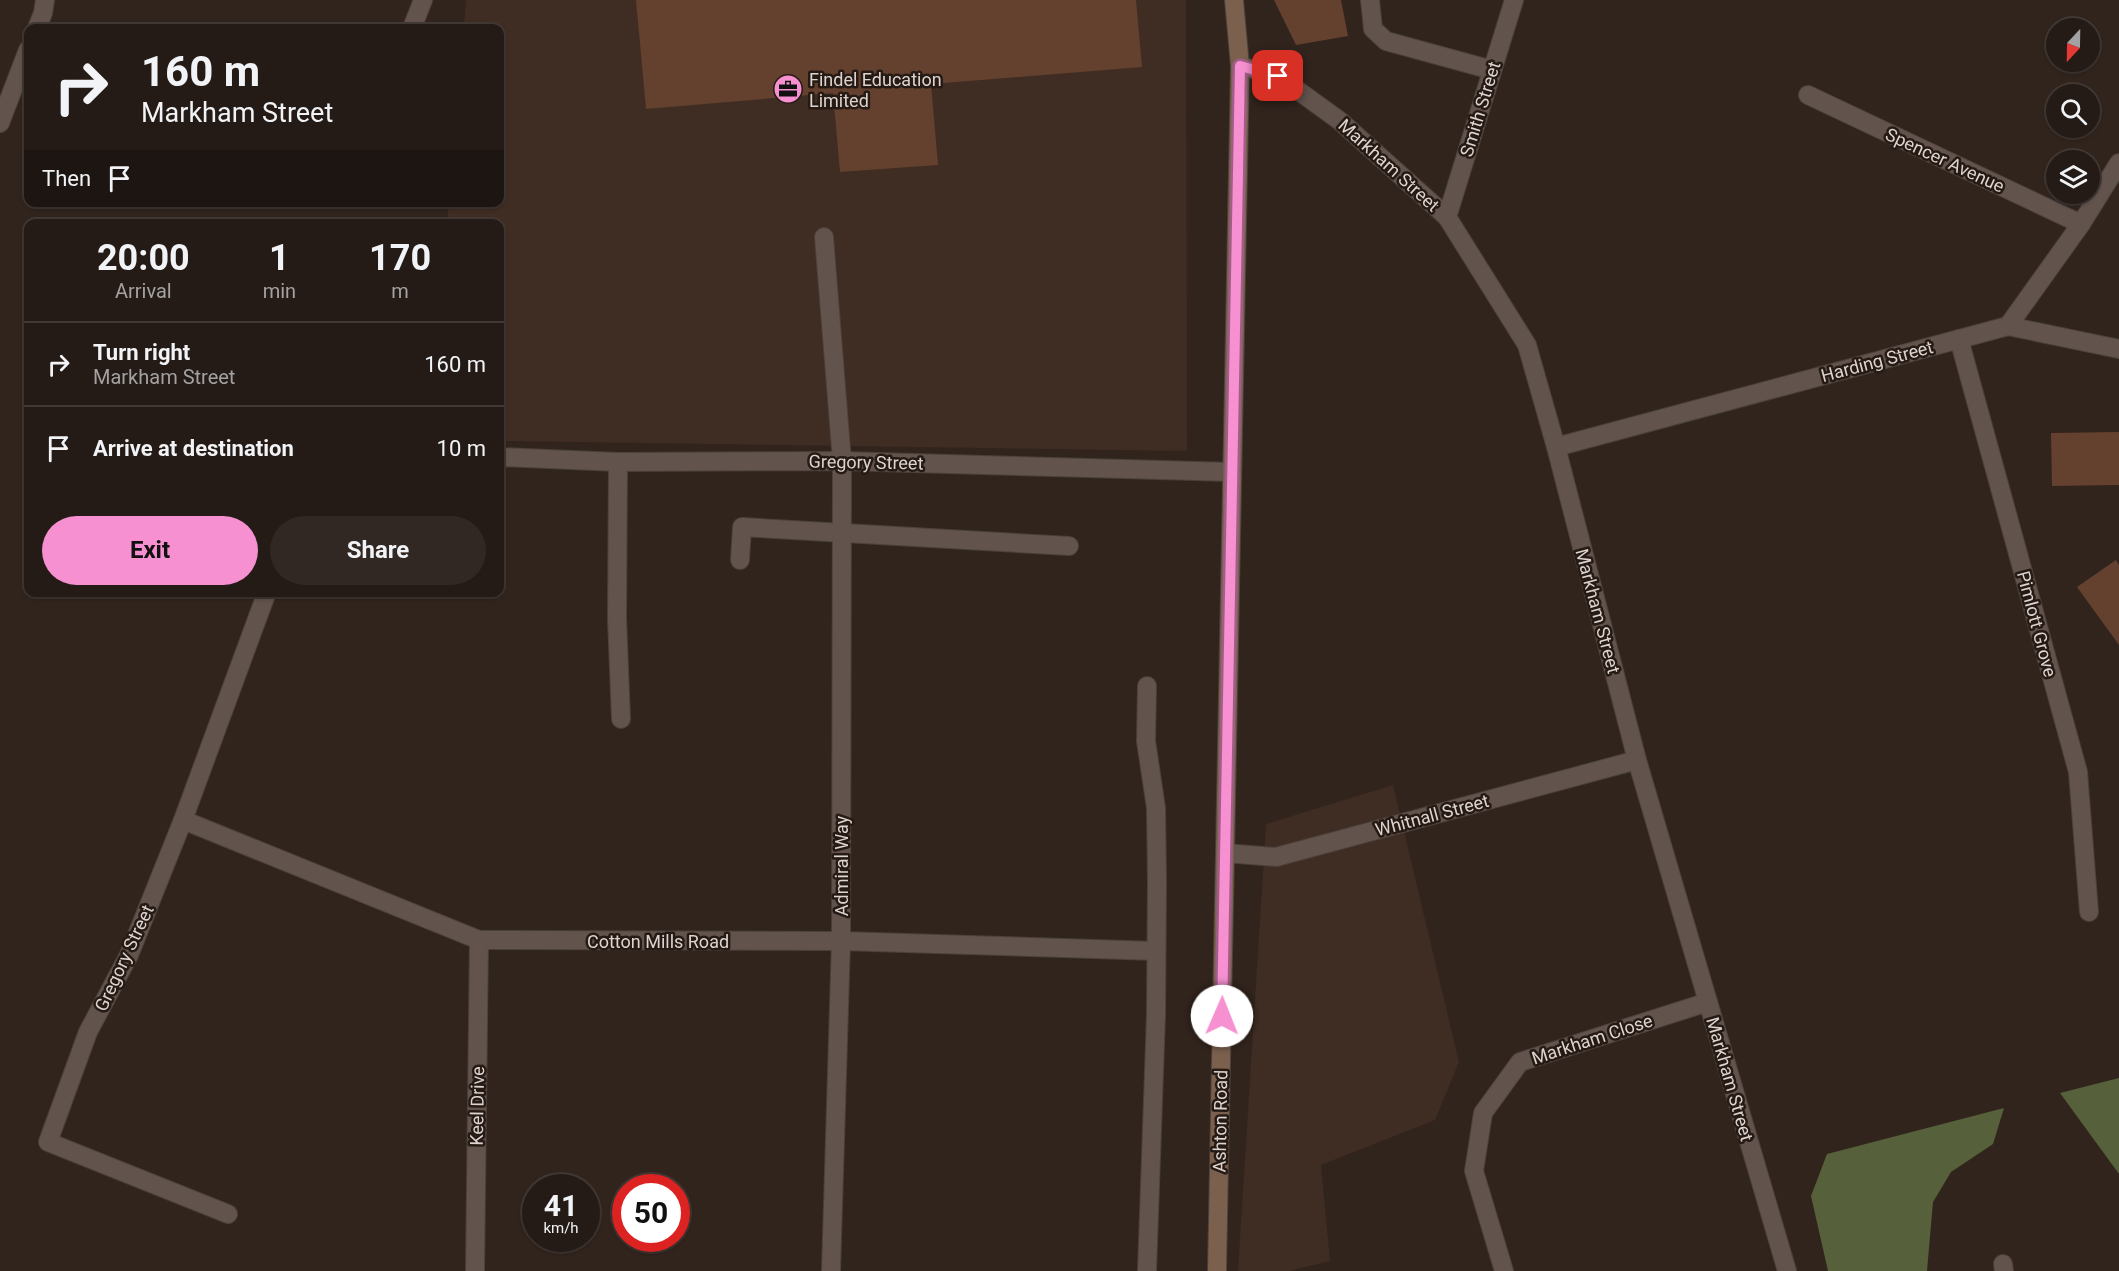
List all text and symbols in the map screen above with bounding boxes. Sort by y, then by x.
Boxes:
north arrow [2046,18,2100,72]
map controls [2046,18,2100,204]
text: 160 m [141,47,260,96]
icon: right [42,48,120,126]
pin [1252,50,1303,101]
icon: arrive [1261,59,1294,92]
street label: Smith Street [1456,59,1504,159]
place label: Findel Education Limited [809,69,942,111]
office icon: Findel Education Limited [772,73,804,105]
button: search [2046,84,2100,138]
text: Markham Street [141,97,333,129]
street label: Markham Street [1334,114,1444,216]
street label: Spencer Avenue [1882,123,2008,197]
button: layers [2046,150,2100,204]
icon: arrive [103,162,136,195]
text: Then [42,166,91,191]
text: 20:00 [97,237,190,279]
text: 1 [269,237,290,279]
text: 170 [369,237,431,279]
text: Arrival [115,279,172,303]
text: min [263,279,296,303]
text: m [391,279,409,303]
street label: Harding Street [1819,336,1935,386]
text: Turn right [93,340,190,365]
icon: right [42,348,75,381]
text: 160 m [424,352,486,377]
text: Markham Street [93,365,235,389]
icon: arrive [42,432,75,465]
text: Arrive at destination [93,436,294,461]
text: 10 m [437,436,486,461]
street label: Gregory Street [808,450,924,474]
button: Exit [42,516,258,585]
button: Share [270,516,486,585]
street label: Markham Street [1571,546,1625,676]
street label: Pimlott Grove [2013,569,2061,679]
street label: Whitnall Street [1373,790,1491,840]
street label: Admiral Way [831,815,852,916]
street label: Gregory Street [90,901,158,1014]
street label: Cotton Mills Road [587,931,729,952]
position arrow [1190,984,1254,1048]
street label: Markham Close [1529,1010,1655,1068]
street label: Markham Street [1702,1015,1758,1144]
street label: Keel Drive [466,1066,488,1146]
street label: Ashton Road [1209,1070,1231,1172]
speed limit sign: 50 [612,1174,690,1252]
text: 41 [544,1188,578,1223]
text: km/h [543,1219,579,1237]

